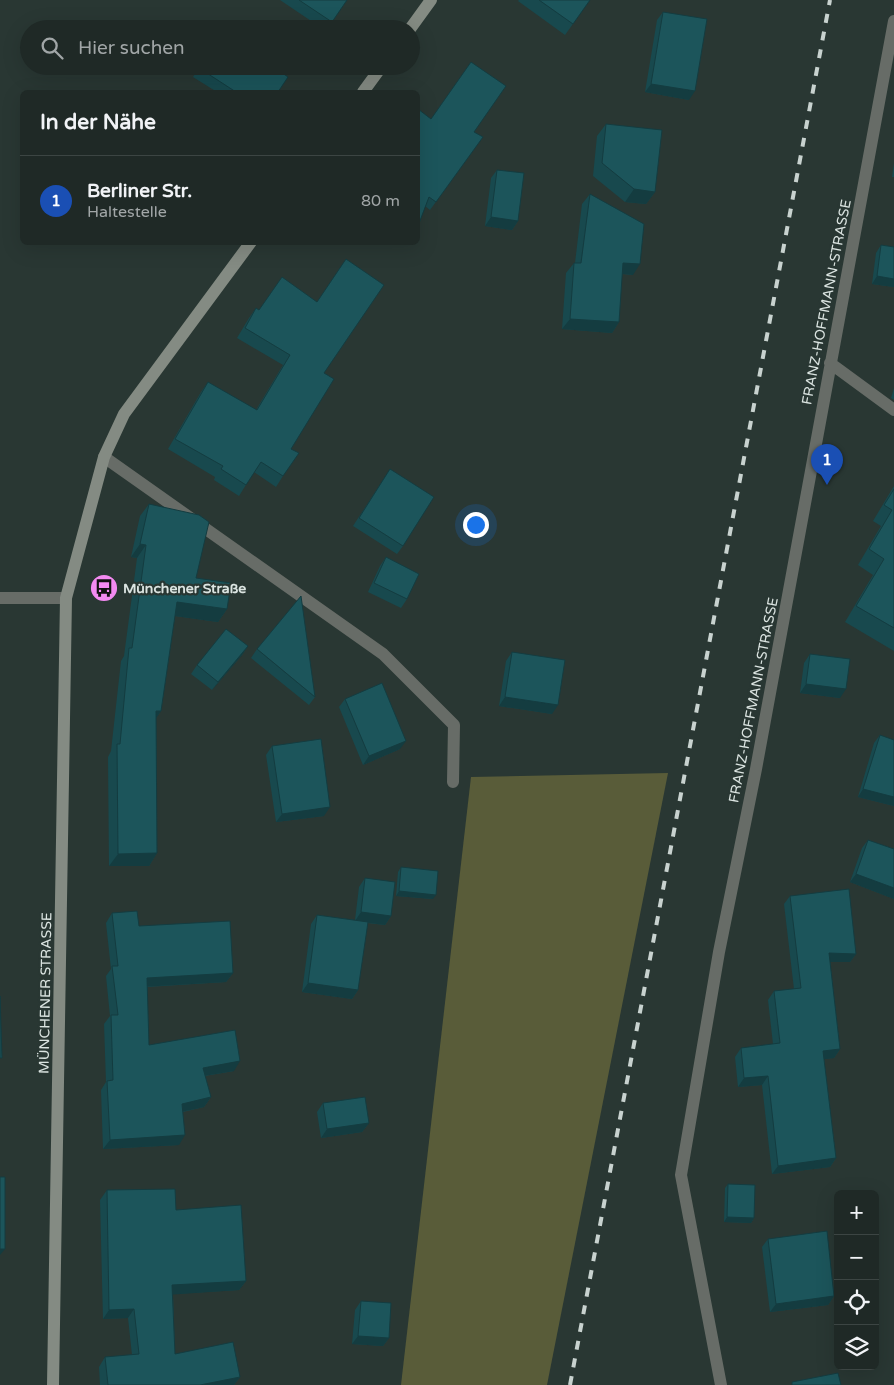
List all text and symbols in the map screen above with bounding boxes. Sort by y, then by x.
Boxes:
search box [20,20,420,75]
icon: search [38,34,66,62]
text: Hier suchen [78,37,185,59]
text: In der Nähe [40,110,156,135]
text: Berliner Str. [87,180,192,202]
text: 1 [51,191,61,211]
text: 80 m [361,191,400,211]
street label: FRANZ-HOFFMANN-STRASSE [798,198,855,406]
text: Haltestelle [87,202,167,222]
pin: 1 [811,444,843,485]
your location [463,512,489,538]
bus stop icon: Münchener Straße [89,573,119,603]
place label: Münchener Straße [123,580,246,597]
street label: FRANZ-HOFFMANN-STRASSE [725,596,782,804]
street label: MÜNCHENER STRASSE [36,912,55,1074]
map controls [834,1190,879,1370]
button: + [834,1190,879,1235]
button: − [834,1235,879,1280]
button: locate [834,1280,879,1325]
button: layers [834,1325,879,1370]

